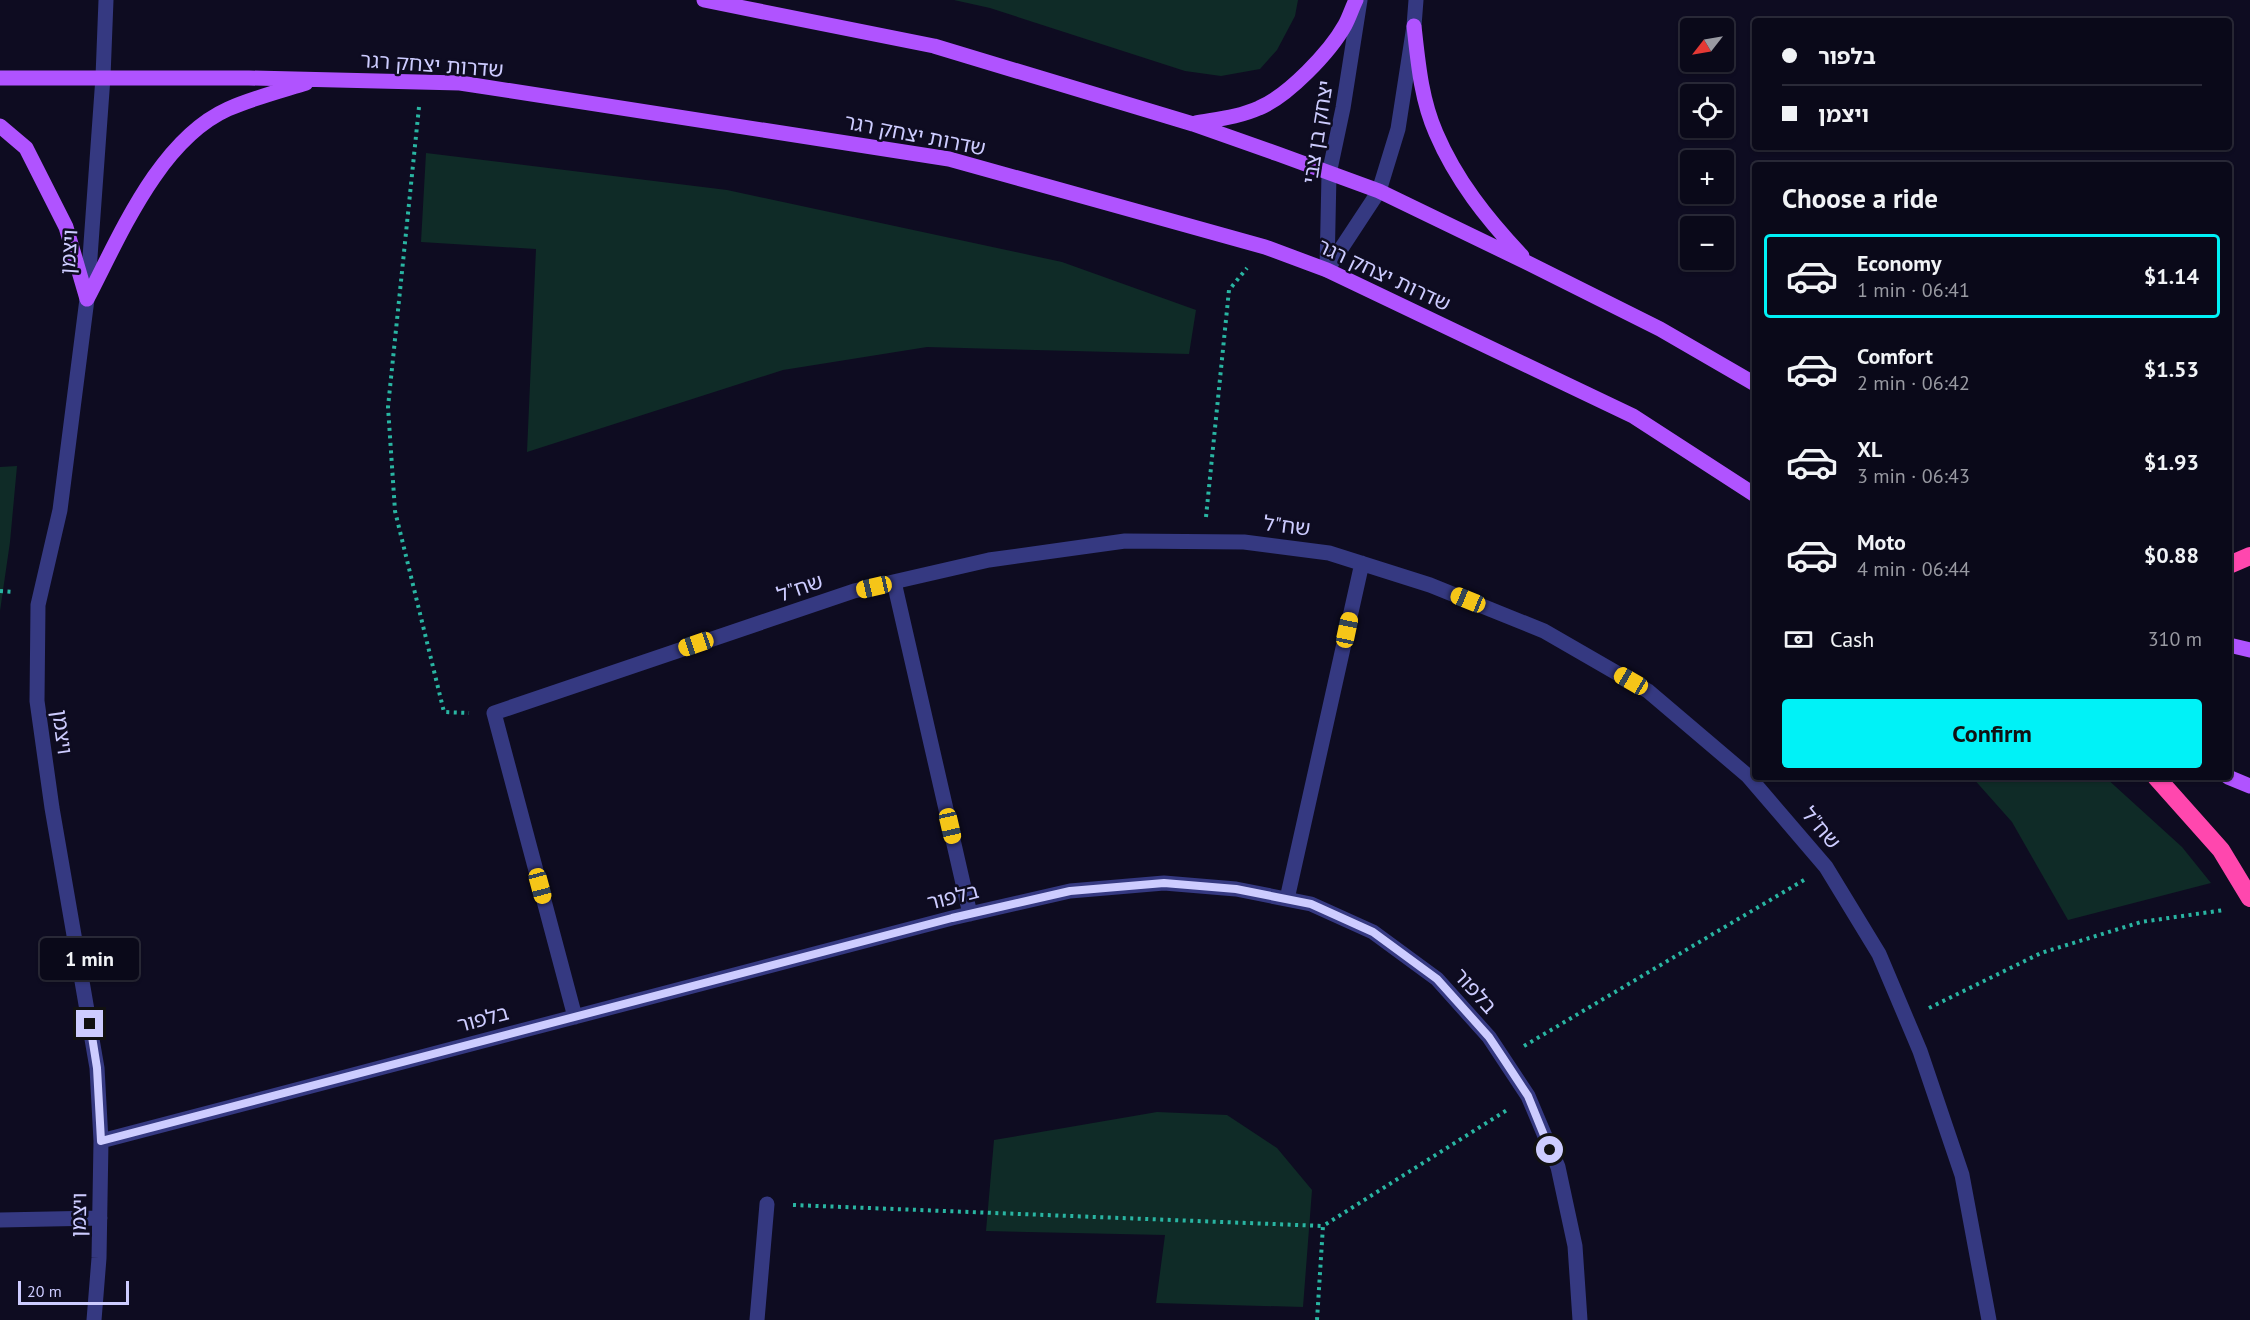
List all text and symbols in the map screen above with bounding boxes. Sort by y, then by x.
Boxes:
north arrow [1680,18,1734,72]
map controls [1680,18,1734,270]
text: בלפור [1818,42,1876,70]
street label: שדרות יצחק רגר [359,46,505,83]
street label: יצחק בן צבי [1296,78,1339,186]
button: locate [1680,84,1734,138]
text: ויצמן [1818,100,1869,128]
street label: שדרות יצחק רגר [842,108,988,161]
button: + [1680,150,1734,204]
text: Choose a ride [1782,181,1938,215]
button: − [1680,216,1734,270]
street label: ויצמן [53,229,84,275]
street label: שדרות יצחק רגר [1313,232,1455,317]
icon: car [1785,249,1839,303]
text: Economy [1857,249,1941,277]
text: $1.14 [2144,262,2199,290]
text: 1 min · 06:41 [1857,277,1970,303]
icon: car [1785,342,1839,396]
text: Comfort [1857,342,1933,370]
text: $1.53 [2144,355,2199,383]
text: 2 min · 06:42 [1857,370,1970,396]
icon: car [1785,435,1839,489]
text: XL [1857,435,1882,463]
text: $1.93 [2144,448,2199,476]
text: 3 min · 06:43 [1857,463,1970,489]
street label: שח"ל [1262,509,1312,542]
icon: car [1785,528,1839,582]
text: Moto [1857,528,1906,556]
text: $0.88 [2144,541,2199,569]
text: 4 min · 06:44 [1857,556,1970,582]
street label: שח"ל [773,567,827,608]
car [854,574,894,600]
car [1448,585,1488,615]
car [1334,611,1360,649]
icon: cash [1782,623,1815,656]
text: Cash [1830,625,1874,653]
text: 310 m [2148,626,2202,652]
car [676,630,716,658]
car [1611,664,1651,698]
button: Confirm [1782,699,2202,768]
street label: ויצמן [46,708,79,756]
street label: שח"ל [1796,801,1847,854]
car [937,806,963,846]
car [527,866,553,906]
street label: בלפור [924,877,982,916]
callout: 1 min [40,937,140,979]
text: 1 min [65,946,114,972]
street label: בלפור [1448,962,1503,1019]
street label: בלפור [454,999,512,1038]
route end [76,1010,103,1037]
route start [1536,1136,1563,1163]
street label: ויצמן [65,1192,92,1238]
scale bar [18,1278,129,1306]
text: 20 m [27,1281,62,1301]

